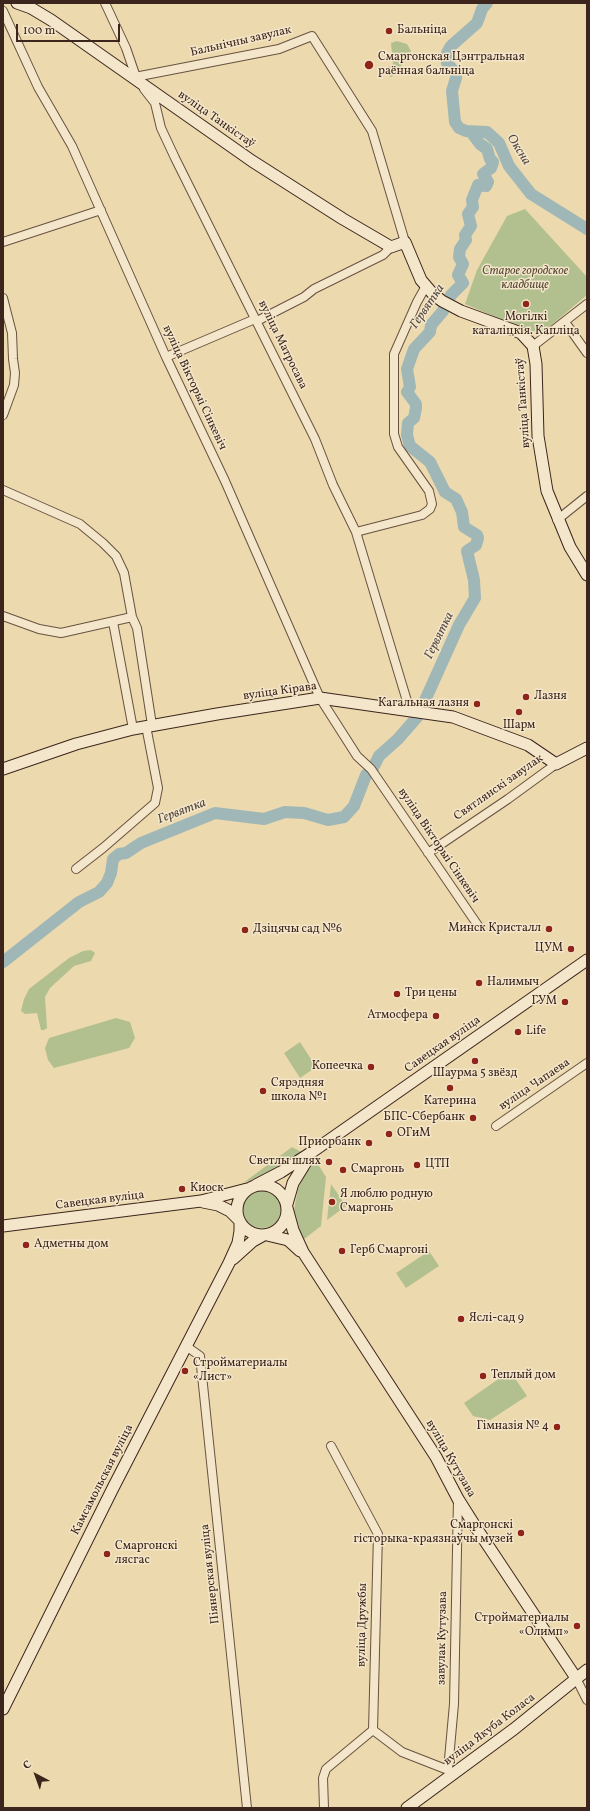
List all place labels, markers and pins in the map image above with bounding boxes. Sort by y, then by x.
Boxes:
place label: Бальніца [397,24,447,38]
marker: Бальніца [384,26,394,36]
place label: Смаргонская Цэнтральная раённая бальніца [378,51,525,79]
marker: Смаргонская Цэнтральная раённая бальніца [363,59,375,71]
marker: Могілкі каталіцкія. Капліца [521,299,531,309]
place label: Могілкі каталіцкія. Капліца [472,311,580,339]
place label: Лазня [534,690,567,704]
marker: Лазня [521,692,531,702]
place label: Кагальная лазня [378,697,469,711]
marker: Кагальная лазня [472,699,482,709]
marker: Шарм [514,707,524,717]
place label: Шарм [503,719,535,733]
place label: Минск Кристалл [448,922,541,936]
place label: Дзіцячы сад №6 [253,923,342,937]
marker: Минск Кристалл [544,924,554,934]
marker: Дзіцячы сад №6 [240,925,250,935]
place label: ЦУМ [535,942,563,956]
marker: ЦУМ [566,944,576,954]
place label: Налимыч [487,976,539,990]
marker: Налимыч [474,978,484,988]
place label: Три цены [405,987,457,1001]
marker: Три цены [392,989,402,999]
place label: ГУМ [532,995,557,1009]
marker: ГУМ [560,997,570,1007]
place label: Атмосфера [367,1009,428,1023]
marker: Атмосфера [431,1011,441,1021]
place label: Life [526,1025,546,1039]
marker: Life [513,1027,523,1037]
marker: Шаурма 5 звёзд [470,1056,480,1066]
place label: Копеечка [312,1060,363,1074]
marker: Копеечка [366,1062,376,1072]
place label: Шаурма 5 звёзд [433,1067,517,1081]
place label: Сярэдняя школа №1 [271,1077,327,1105]
marker: Катерина [445,1083,455,1093]
marker: Сярэдняя школа №1 [258,1086,268,1096]
place label: Катерина [424,1095,476,1109]
place label: БПС-Сбербанк [384,1111,465,1125]
marker: БПС-Сбербанк [468,1113,478,1123]
place label: ОГиМ [397,1127,431,1141]
marker: ОГиМ [384,1129,394,1139]
place label: Приорбанк [299,1136,361,1150]
marker: Приорбанк [364,1138,374,1148]
place label: Светлы шлях [249,1155,321,1169]
marker: Светлы шлях [324,1157,334,1167]
place label: ЦТП [425,1158,450,1172]
marker: ЦТП [412,1160,422,1170]
place label: Смаргонь [351,1163,404,1177]
marker: Смаргонь [338,1165,348,1175]
place label: Киоск [190,1182,224,1196]
marker: Киоск [177,1184,187,1194]
place label: Я люблю родную Смаргонь [340,1188,433,1216]
marker: Я люблю родную Смаргонь [327,1197,337,1207]
place label: Адметны дом [34,1238,108,1252]
marker: Адметны дом [21,1240,31,1250]
place label: Герб Смаргоні [350,1244,428,1258]
marker: Герб Смаргоні [337,1246,347,1256]
place label: Яслі-сад 9 [469,1312,524,1326]
marker: Яслі-сад 9 [456,1314,466,1324]
place label: Стройматериалы «Лист» [193,1357,288,1385]
marker: Стройматериалы «Лист» [180,1366,190,1376]
place label: Теплый дом [491,1369,556,1383]
marker: Теплый дом [478,1371,488,1381]
place label: Гімназія № 4 [477,1420,549,1434]
marker: Гімназія № 4 [552,1422,562,1432]
place label: Смаргонскі гісторыка-краязнаўчы музей [354,1519,513,1547]
marker: Смаргонскі гісторыка-краязнаўчы музей [516,1528,526,1538]
place label: Смаргонскі лясгас [115,1540,178,1568]
marker: Смаргонскі лясгас [102,1549,112,1559]
place label: Стройматериалы «Олимп» [474,1612,569,1640]
marker: Стройматериалы «Олимп» [572,1621,582,1631]

